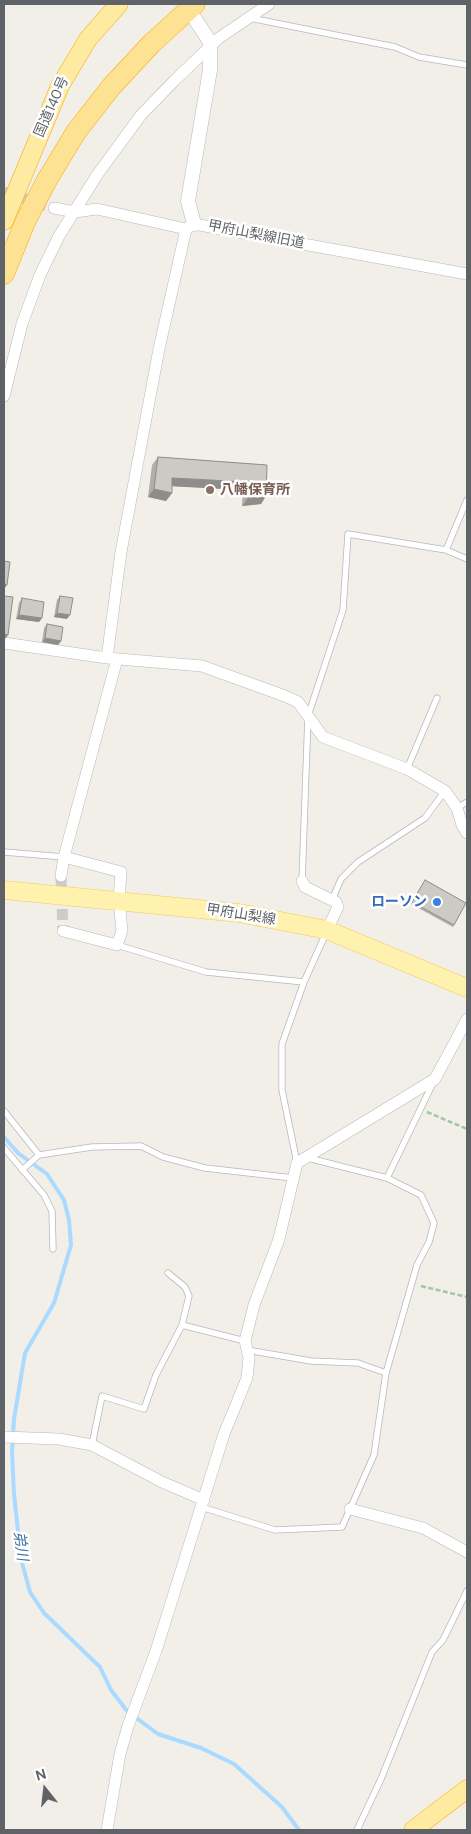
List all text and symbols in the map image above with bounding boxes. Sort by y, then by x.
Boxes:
street label: 国道140号 [31,74,73,140]
street label: 甲府山梨線旧道 [206,217,306,253]
place label: 八幡保育所 [220,482,290,498]
marker: 八幡保育所 [204,484,216,496]
place label: ローソン [371,894,427,910]
marker: ローソン [431,896,443,908]
street label: 甲府山梨線 [205,901,277,929]
water label: 弟川 [9,1530,31,1562]
north arrow [20,1764,70,1814]
text: N [33,1765,48,1785]

